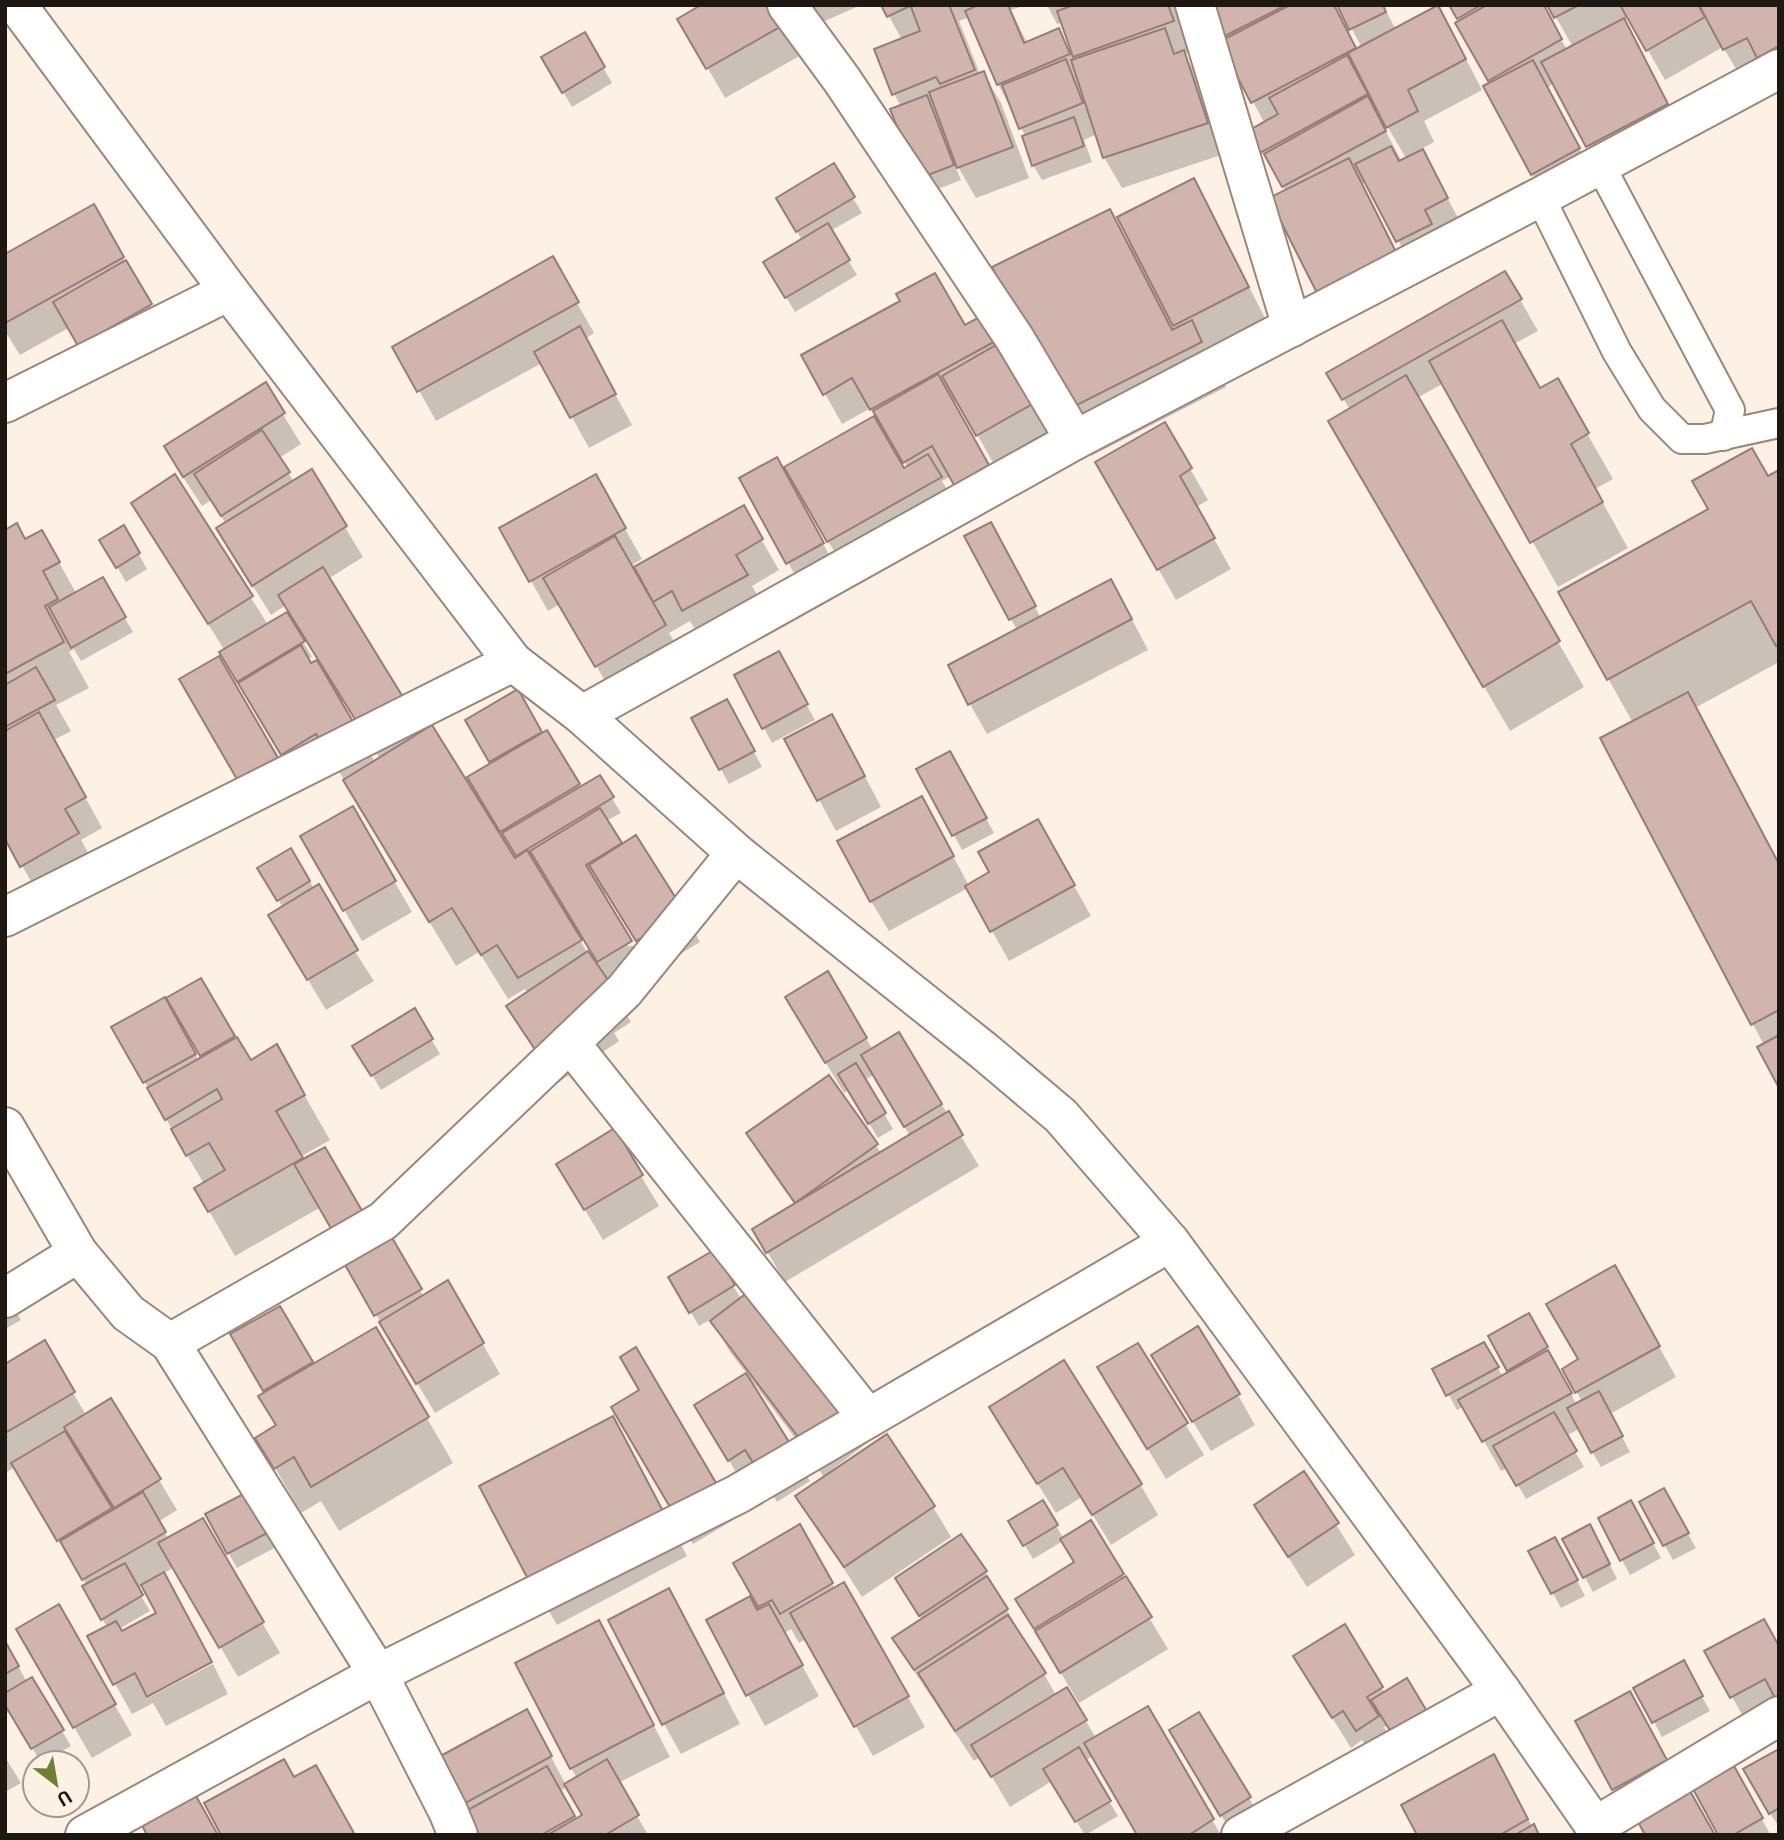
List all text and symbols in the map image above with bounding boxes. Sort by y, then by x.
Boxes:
north arrow [21,1749,91,1819]
text: U [53,1785,76,1811]

